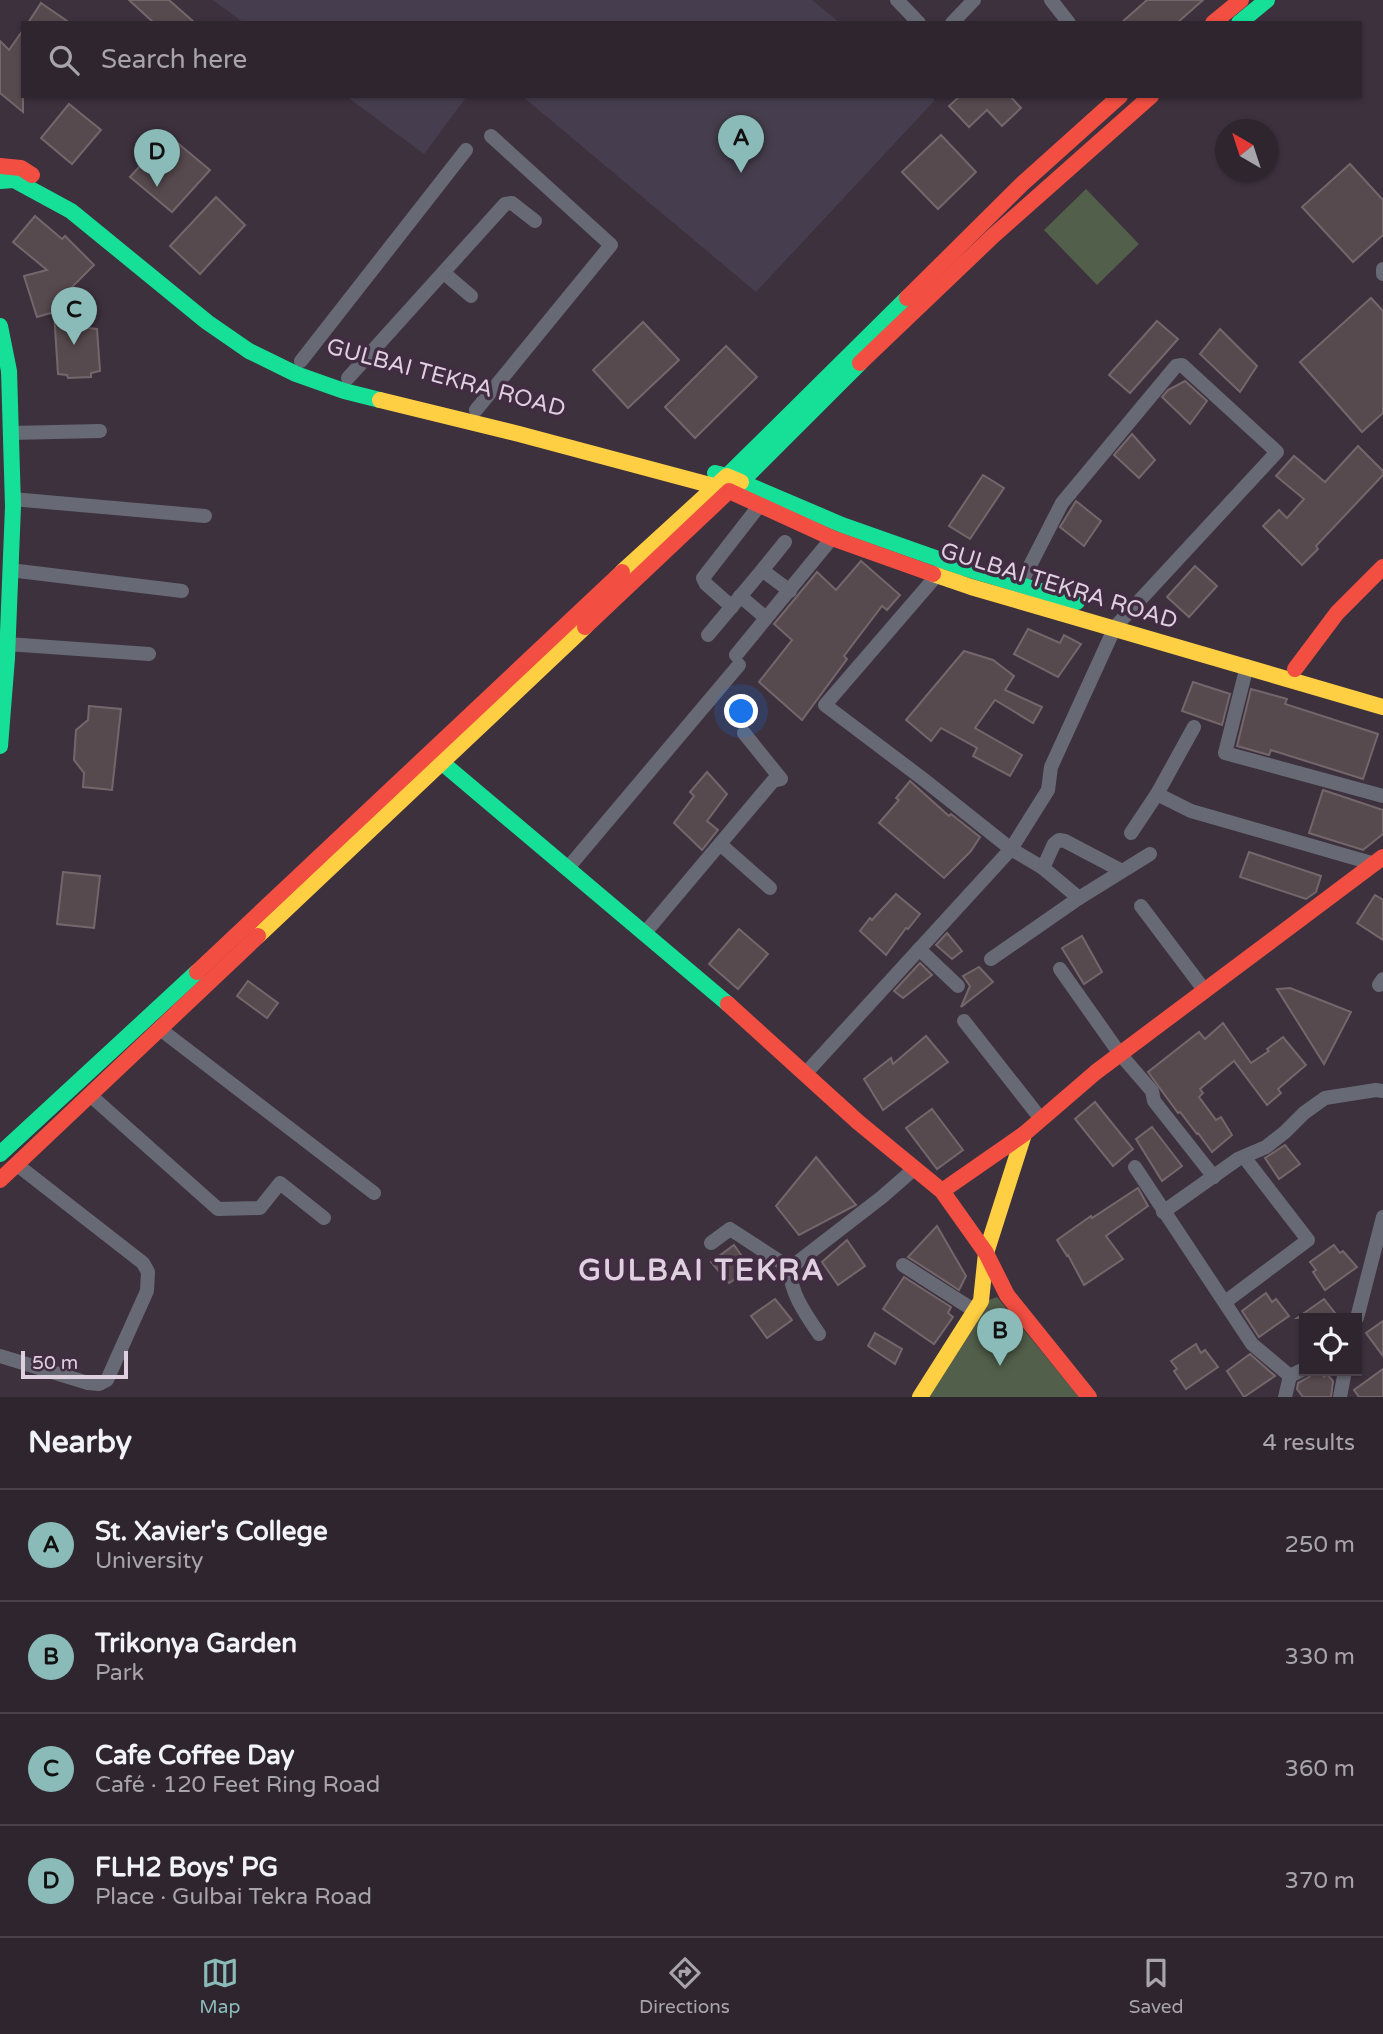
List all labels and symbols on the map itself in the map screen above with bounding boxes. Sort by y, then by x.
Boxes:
pin: A [718,115,764,173]
north arrow [1215,119,1278,182]
pin: D [134,129,180,187]
pin: C [51,287,97,345]
street label: GULBAI TEKRA ROAD [323,333,569,423]
street label: GULBAI TEKRA ROAD [937,537,1181,635]
your location [724,694,758,728]
district label: GULBAI TEKRA [578,1252,826,1289]
pin: B [977,1308,1023,1366]
scale bar [21,1348,128,1380]

